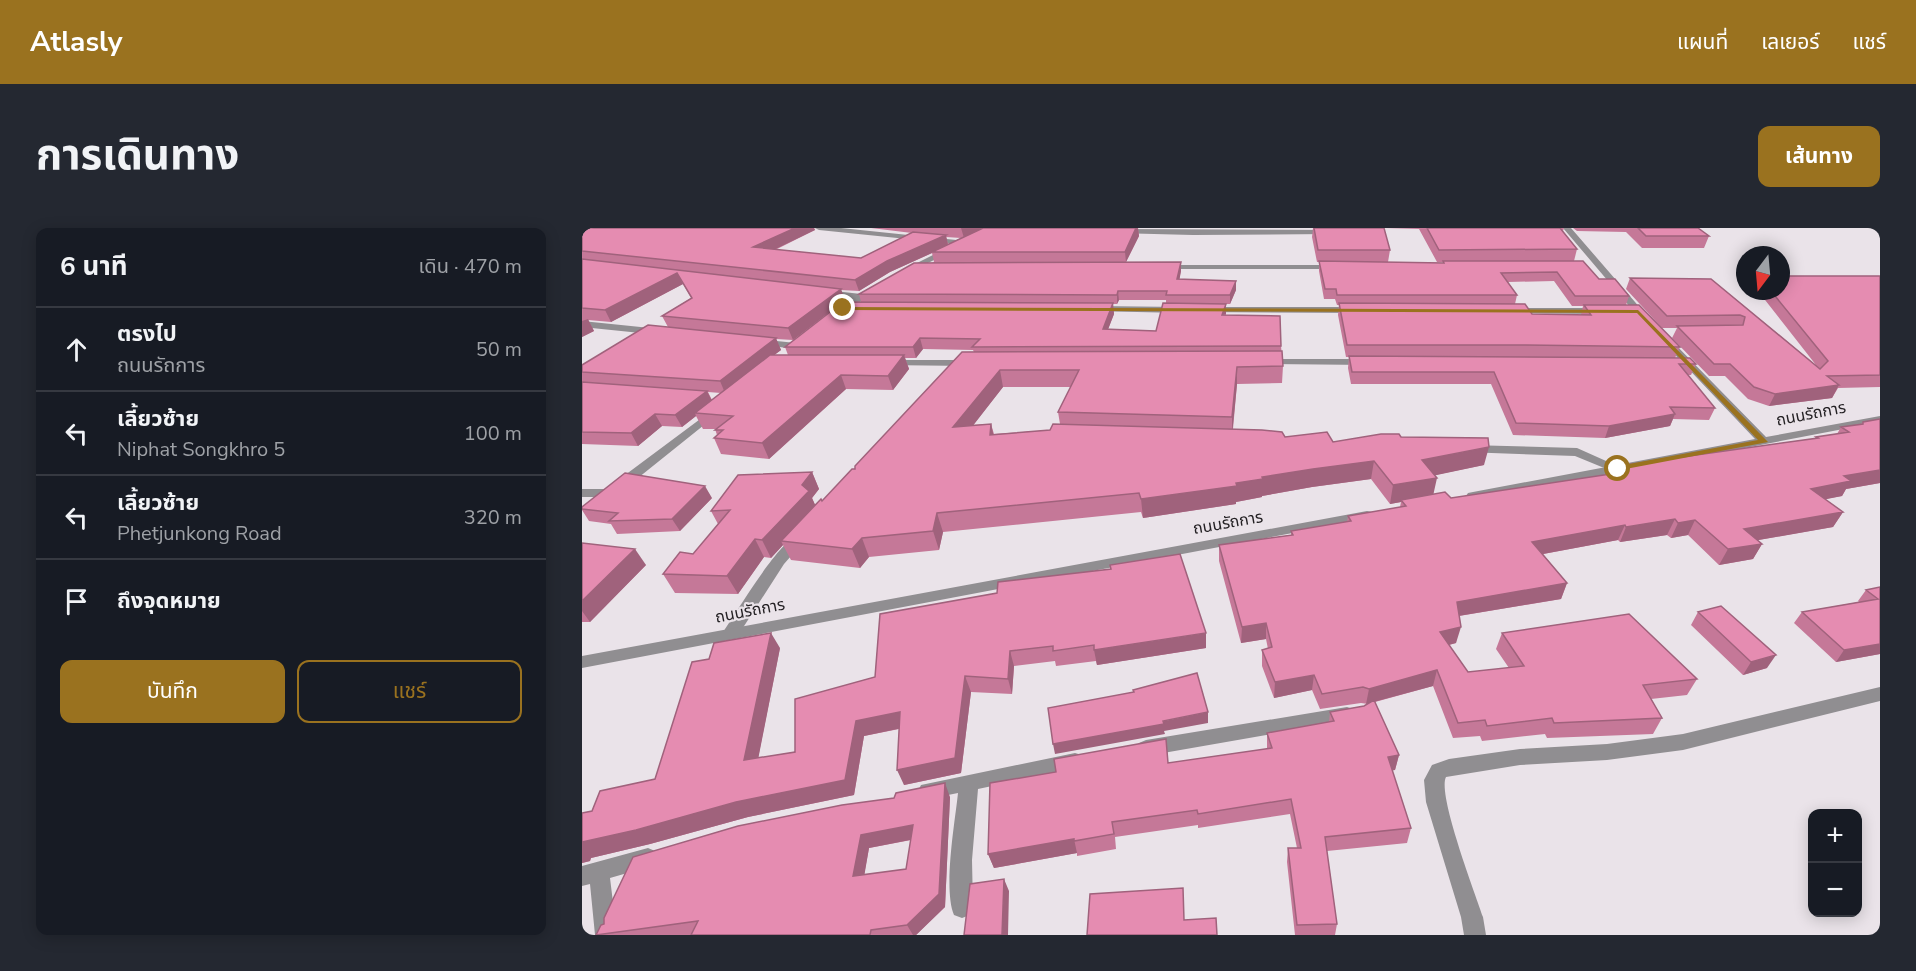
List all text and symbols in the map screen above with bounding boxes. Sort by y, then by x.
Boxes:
text: Atlasly [30,23,122,61]
text: แผนที่ [1677,28,1728,56]
text: เลเยอร์ [1761,28,1820,56]
text: แชร์ [1853,28,1886,56]
button: เส้นทาง [1758,126,1880,187]
text: การเดินทาง [36,127,239,184]
north arrow [1736,246,1790,300]
text: 6 นาที [60,249,127,284]
text: เดิน · 470 m [419,253,522,280]
route end [829,294,855,320]
text: ตรงไป [117,319,177,349]
icon: ahead [60,333,93,366]
text: 50 m [476,336,522,363]
text: ถนนรัถการ [117,352,205,379]
street label: ถนนรัถการ [1774,396,1848,432]
text: เลี้ยวซ้าย [117,404,199,434]
icon: left [60,417,93,450]
text: 100 m [464,420,522,447]
text: Niphat Songkhro 5 [117,436,285,463]
route start [1604,455,1630,481]
text: เลี้ยวซ้าย [117,488,199,518]
icon: left [60,501,93,534]
text: 320 m [464,504,522,531]
street label: ถนนรัถการ [1191,506,1265,540]
text: Phetjunkong Road [117,520,282,547]
icon: arrive [60,585,93,618]
text: ถึงจุดหมาย [117,586,221,616]
street label: ถนนรัถการ [713,593,787,629]
button: บันทึก [60,660,285,723]
button: แชร์ [297,660,522,723]
map controls [1808,809,1862,917]
button: + [1808,809,1862,863]
button: − [1808,863,1862,917]

